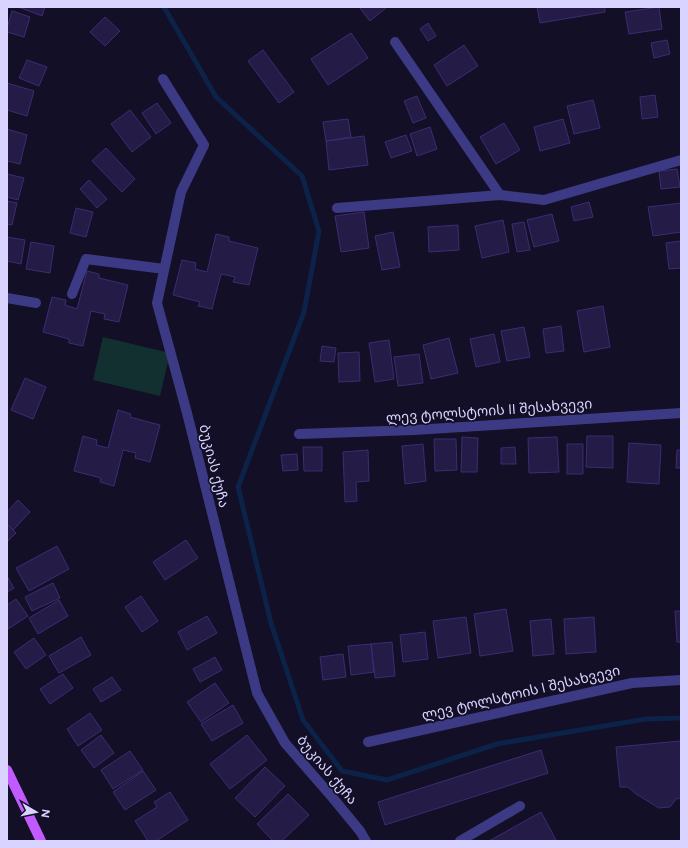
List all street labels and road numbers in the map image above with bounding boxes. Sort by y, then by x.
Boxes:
street label: ლევ ტოლსტოის II შესახვევი [385,395,593,427]
street label: ბუკიას ქუჩა [195,423,233,509]
street label: ლევ ტოლსტოის I შესახვევი [420,662,622,724]
street label: ბუკიას ქუჩა [293,732,361,808]

